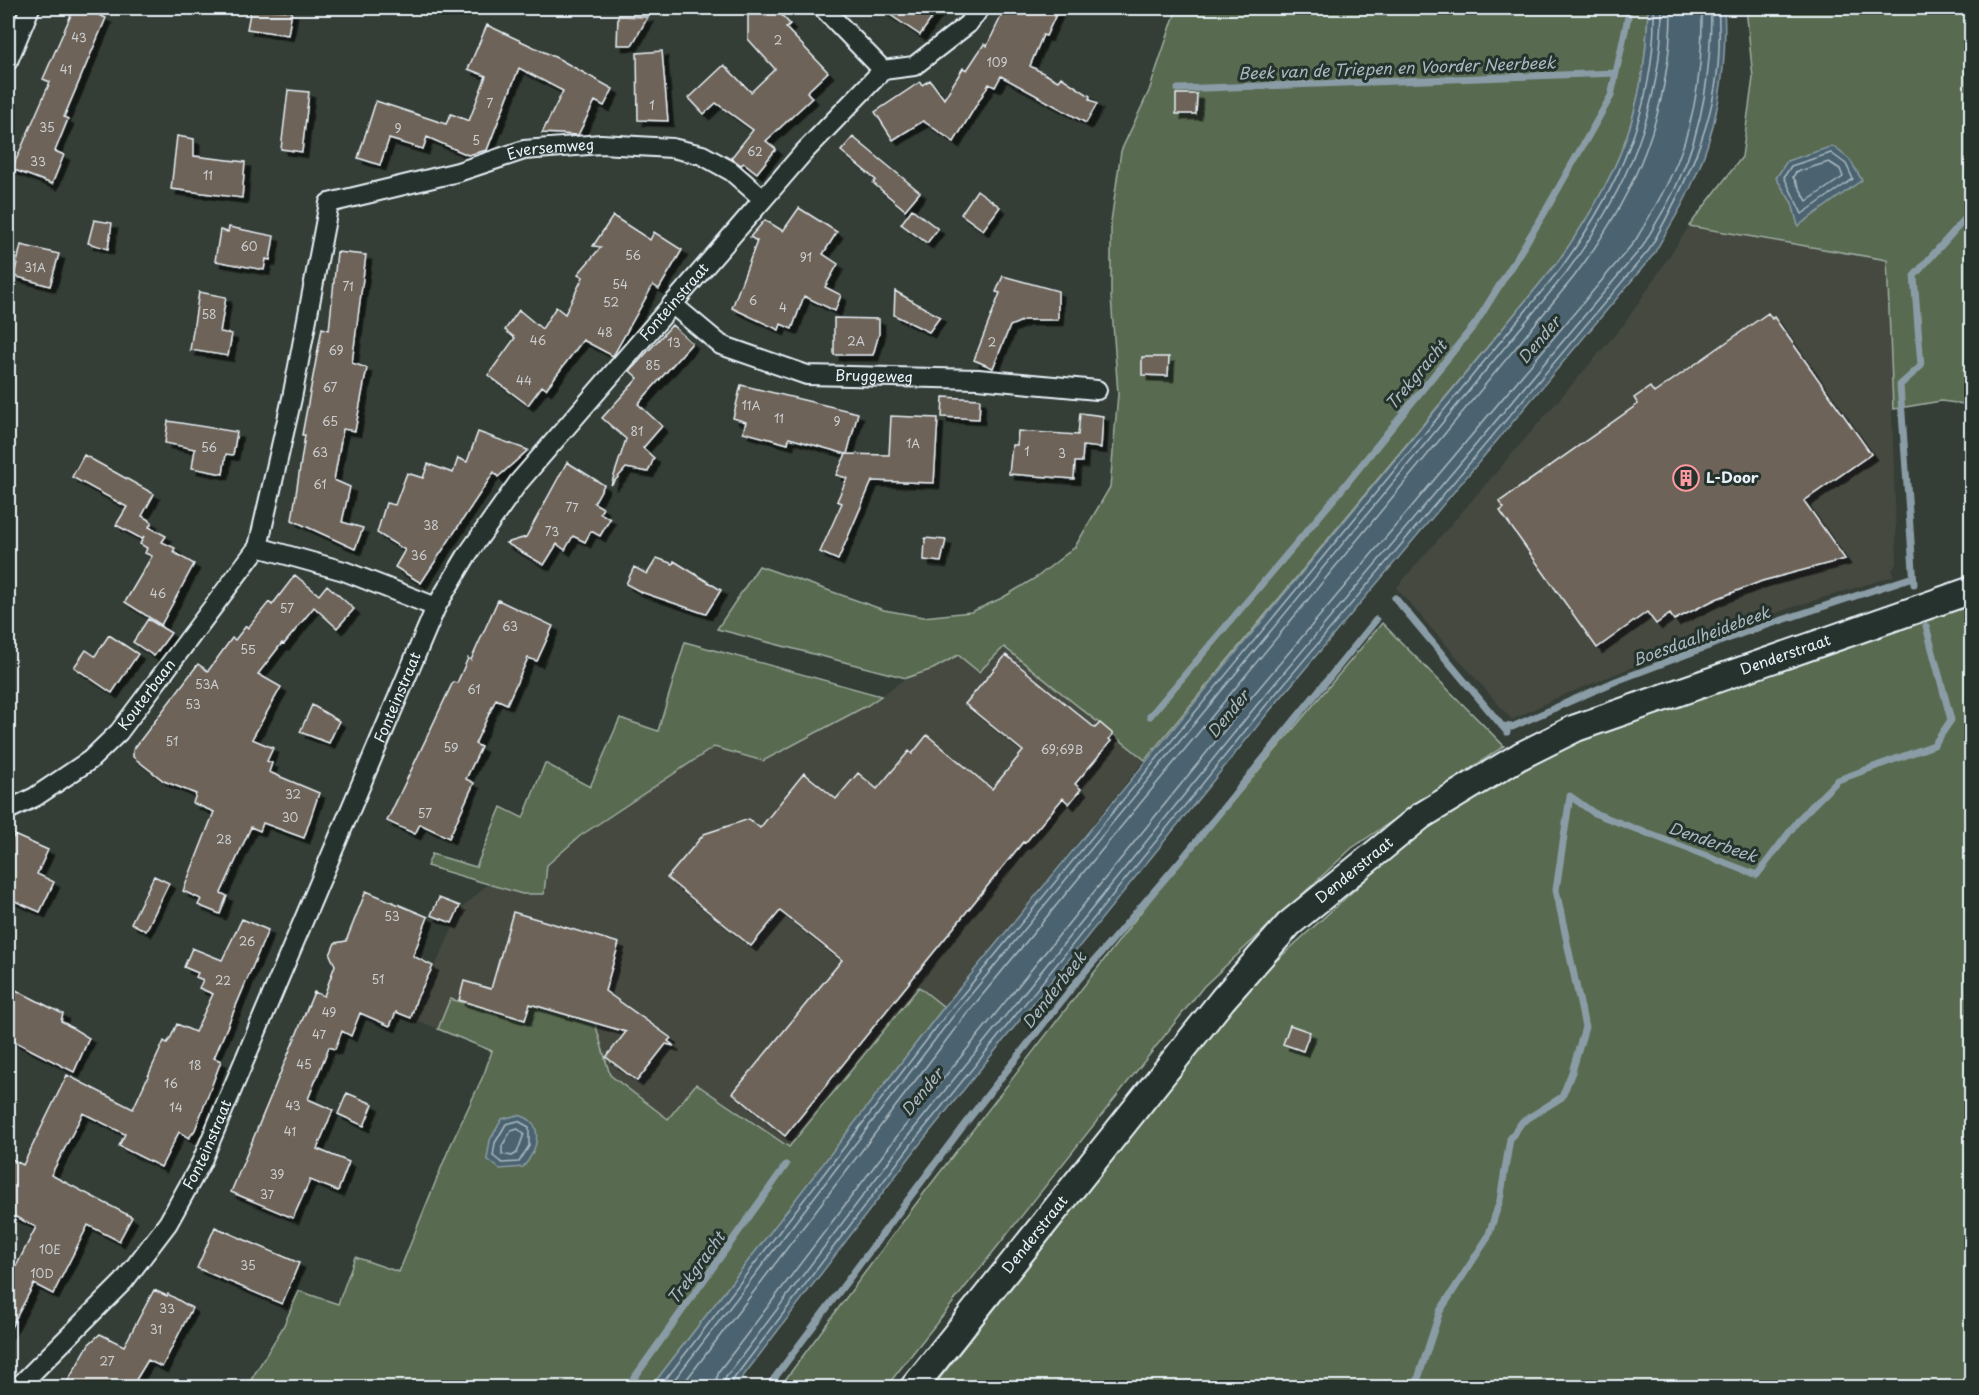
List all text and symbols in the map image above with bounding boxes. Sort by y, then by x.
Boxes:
house number: 43 [71,28,87,46]
house number: 2 [774,31,782,49]
water label: Beek van de Triepen en Voorder Neerbeek [1238,49,1557,85]
house number: 109 [986,53,1008,71]
house number: 41 [60,60,72,78]
house number: 7 [487,94,494,112]
house number: 1 [649,96,655,114]
house number: 35 [39,118,55,136]
house number: 9 [394,119,402,137]
house number: 5 [472,131,480,149]
street label: Eversemweg [503,132,595,165]
house number: 62 [747,142,763,160]
house number: 33 [30,152,46,170]
house number: 11 [203,166,213,184]
house number: 60 [240,237,258,255]
house number: 56 [625,246,641,264]
house number: 91 [800,248,812,266]
street label: Fonteinstraat [633,257,713,345]
house number: 31A [24,258,46,276]
house number: 54 [612,275,628,293]
house number: 71 [342,277,354,295]
house number: 6 [749,291,757,309]
house number: 52 [603,293,619,311]
house number: 4 [779,298,787,316]
house number: 58 [201,305,217,323]
water label: Dender [1511,308,1567,368]
house number: 48 [597,323,613,341]
house number: 46 [530,331,546,349]
house number: 2A [847,332,865,350]
house number: 13 [667,333,681,351]
house number: 2 [988,333,996,351]
water label: Trekgracht [1379,333,1453,414]
house number: 69 [328,341,344,359]
house number: 85 [646,356,660,374]
street label: Bruggeweg [835,363,913,387]
house number: 44 [516,371,532,389]
house number: 67 [323,378,338,396]
house number: 11A [741,396,761,414]
house number: 11 [774,409,784,427]
house number: 65 [322,412,338,430]
house number: 9 [833,412,841,430]
house number: 81 [631,422,643,440]
house number: 1A [906,434,920,452]
house number: 56 [201,438,217,456]
house number: 1 [1024,442,1030,460]
house number: 63 [312,443,328,461]
house number: 3 [1058,444,1066,462]
building icon: L-Door [1671,463,1701,493]
place label: L-Door [1706,465,1759,488]
house number: 61 [313,475,327,493]
house number: 77 [565,498,579,516]
house number: 38 [423,516,439,534]
house number: 73 [545,522,559,540]
house number: 36 [411,546,427,564]
house number: 46 [150,584,166,602]
house number: 57 [280,599,294,617]
water label: Boesdaalheidebeek [1628,599,1774,671]
house number: 63 [502,617,518,635]
street label: Denderstraat [1736,627,1833,680]
house number: 55 [240,640,256,658]
street label: Fonteinstraat [367,648,426,746]
street label: Kouterbaan [111,654,180,734]
house number: 53A [195,675,219,693]
house number: 61 [467,680,481,698]
water label: Dender [1200,682,1256,742]
house number: 53 [185,695,201,713]
house number: 51 [166,732,178,750]
house number: 59 [444,738,458,756]
house number: 69;69B [1041,740,1083,758]
house number: 32 [285,785,301,803]
house number: 57 [418,804,432,822]
house number: 30 [282,808,299,826]
water label: Denderbeek [1666,815,1762,868]
house number: 28 [216,830,232,848]
street label: Denderstraat [1310,830,1397,908]
house number: 53 [384,907,400,925]
house number: 26 [239,932,255,950]
water label: Denderbeek [1015,945,1092,1033]
house number: 51 [372,970,384,988]
house number: 22 [215,971,231,989]
house number: 49 [322,1003,336,1021]
house number: 47 [312,1025,327,1043]
house number: 45 [296,1055,312,1073]
house number: 18 [189,1056,201,1074]
water label: Dender [894,1060,950,1120]
house number: 16 [164,1074,178,1092]
street label: Fonteinstraat [176,1096,237,1193]
house number: 43 [285,1096,301,1114]
house number: 14 [169,1098,183,1116]
house number: 41 [284,1122,296,1140]
house number: 39 [270,1165,284,1183]
house number: 37 [260,1185,275,1203]
street label: Denderstraat [996,1190,1072,1278]
water label: Trekgracht [661,1224,731,1309]
house number: 10E [39,1240,61,1258]
house number: 35 [240,1256,256,1274]
house number: 10D [30,1264,54,1282]
house number: 33 [159,1299,175,1317]
house number: 31 [150,1320,162,1338]
house number: 27 [100,1352,115,1370]

